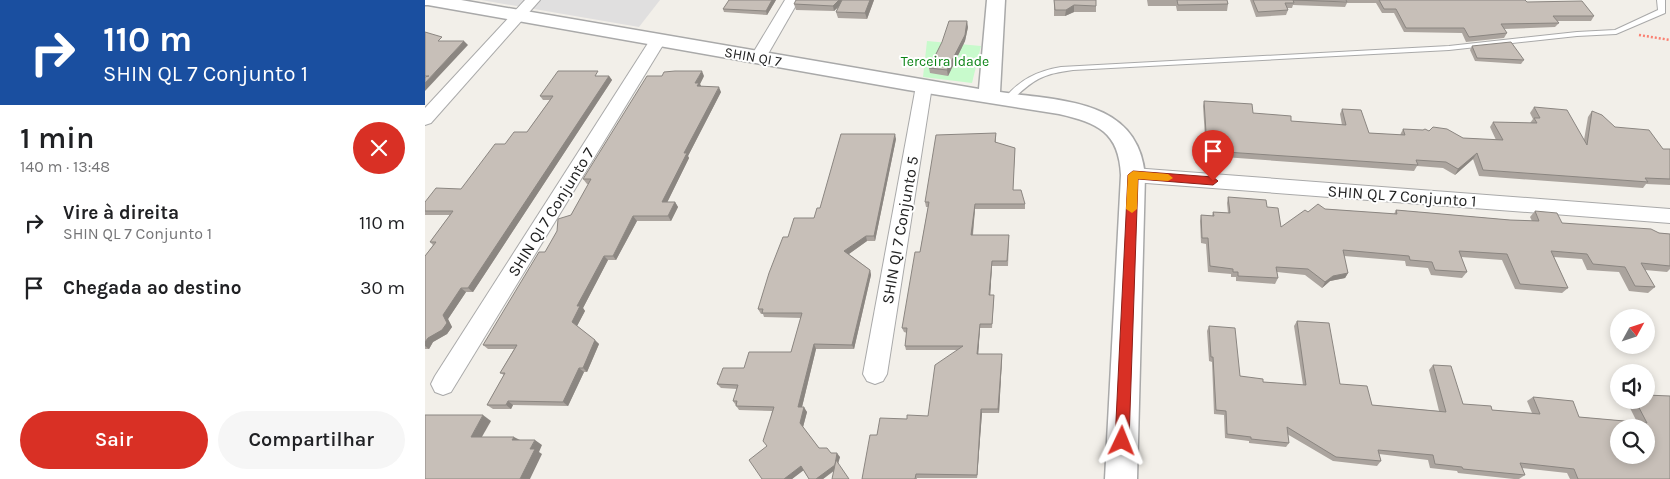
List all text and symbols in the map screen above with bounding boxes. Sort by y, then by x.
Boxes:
text: 110 m [103,19,192,60]
icon: right [20,20,85,85]
street label: SHIN QI 7 [723,44,783,70]
park label: Terceira Idade [901,53,989,70]
text: SHIN QL 7 Conjunto 1 [103,61,308,87]
text: 1 min [20,120,94,156]
button: close [353,122,405,174]
pin [1192,130,1234,181]
icon: arrive [1199,137,1227,165]
street label: SHIN QI 7 Conjunto 7 [504,144,599,280]
street label: SHIN QI 7 Conjunto 5 [878,155,922,305]
text: 140 m · 13:48 [20,157,110,176]
street label: SHIN QL 7 Conjunto 1 [1327,181,1477,211]
text: Vire à direita [63,202,179,224]
icon: right [20,209,48,237]
text: 110 m [359,212,405,234]
text: SHIN QL 7 Conjunto 1 [63,224,212,243]
icon: arrive [20,274,48,302]
text: Chegada ao destino [63,277,241,299]
text: 30 m [360,277,405,299]
north arrow [1610,309,1655,354]
map controls [1610,309,1655,464]
button: sound [1610,364,1655,409]
button: Sair [20,411,208,469]
button: Compartilhar [218,411,405,469]
position arrow [1095,414,1147,466]
button: search [1610,419,1655,464]

